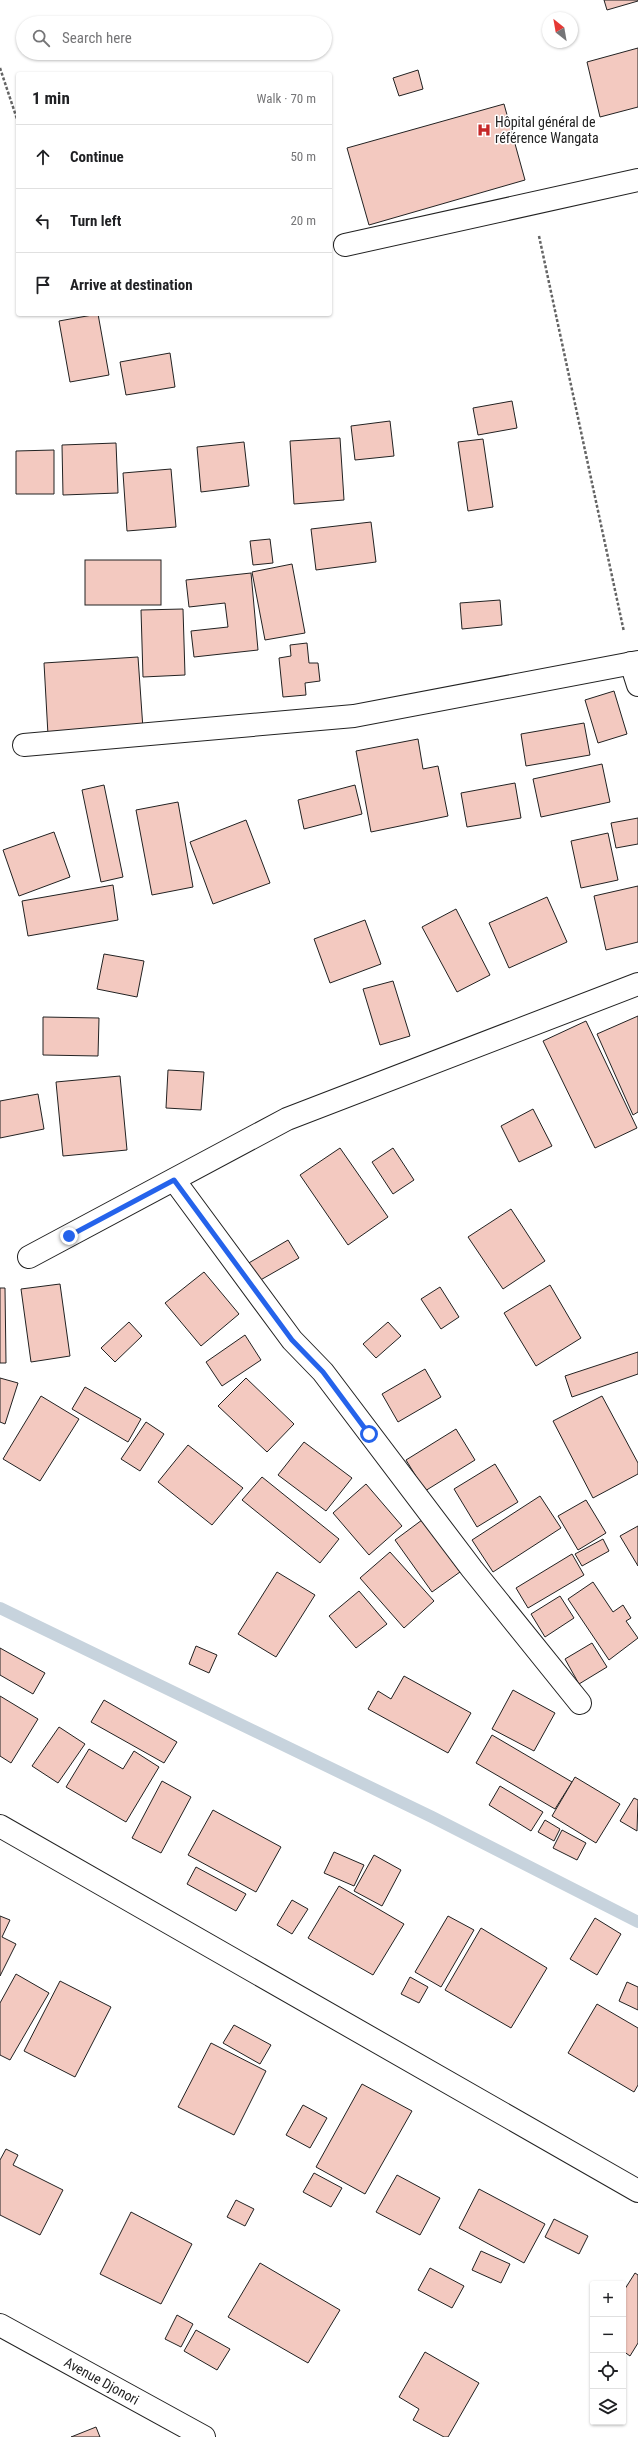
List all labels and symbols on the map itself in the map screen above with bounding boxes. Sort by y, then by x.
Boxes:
north arrow [542,12,578,48]
place label: Hôpital général de référence Wangata [495,114,599,146]
hospital icon: Hôpital général de référence Wangata [476,122,492,138]
route end [60,1227,78,1245]
route start [360,1425,378,1443]
street label: Avenue Djonori [61,2354,142,2408]

